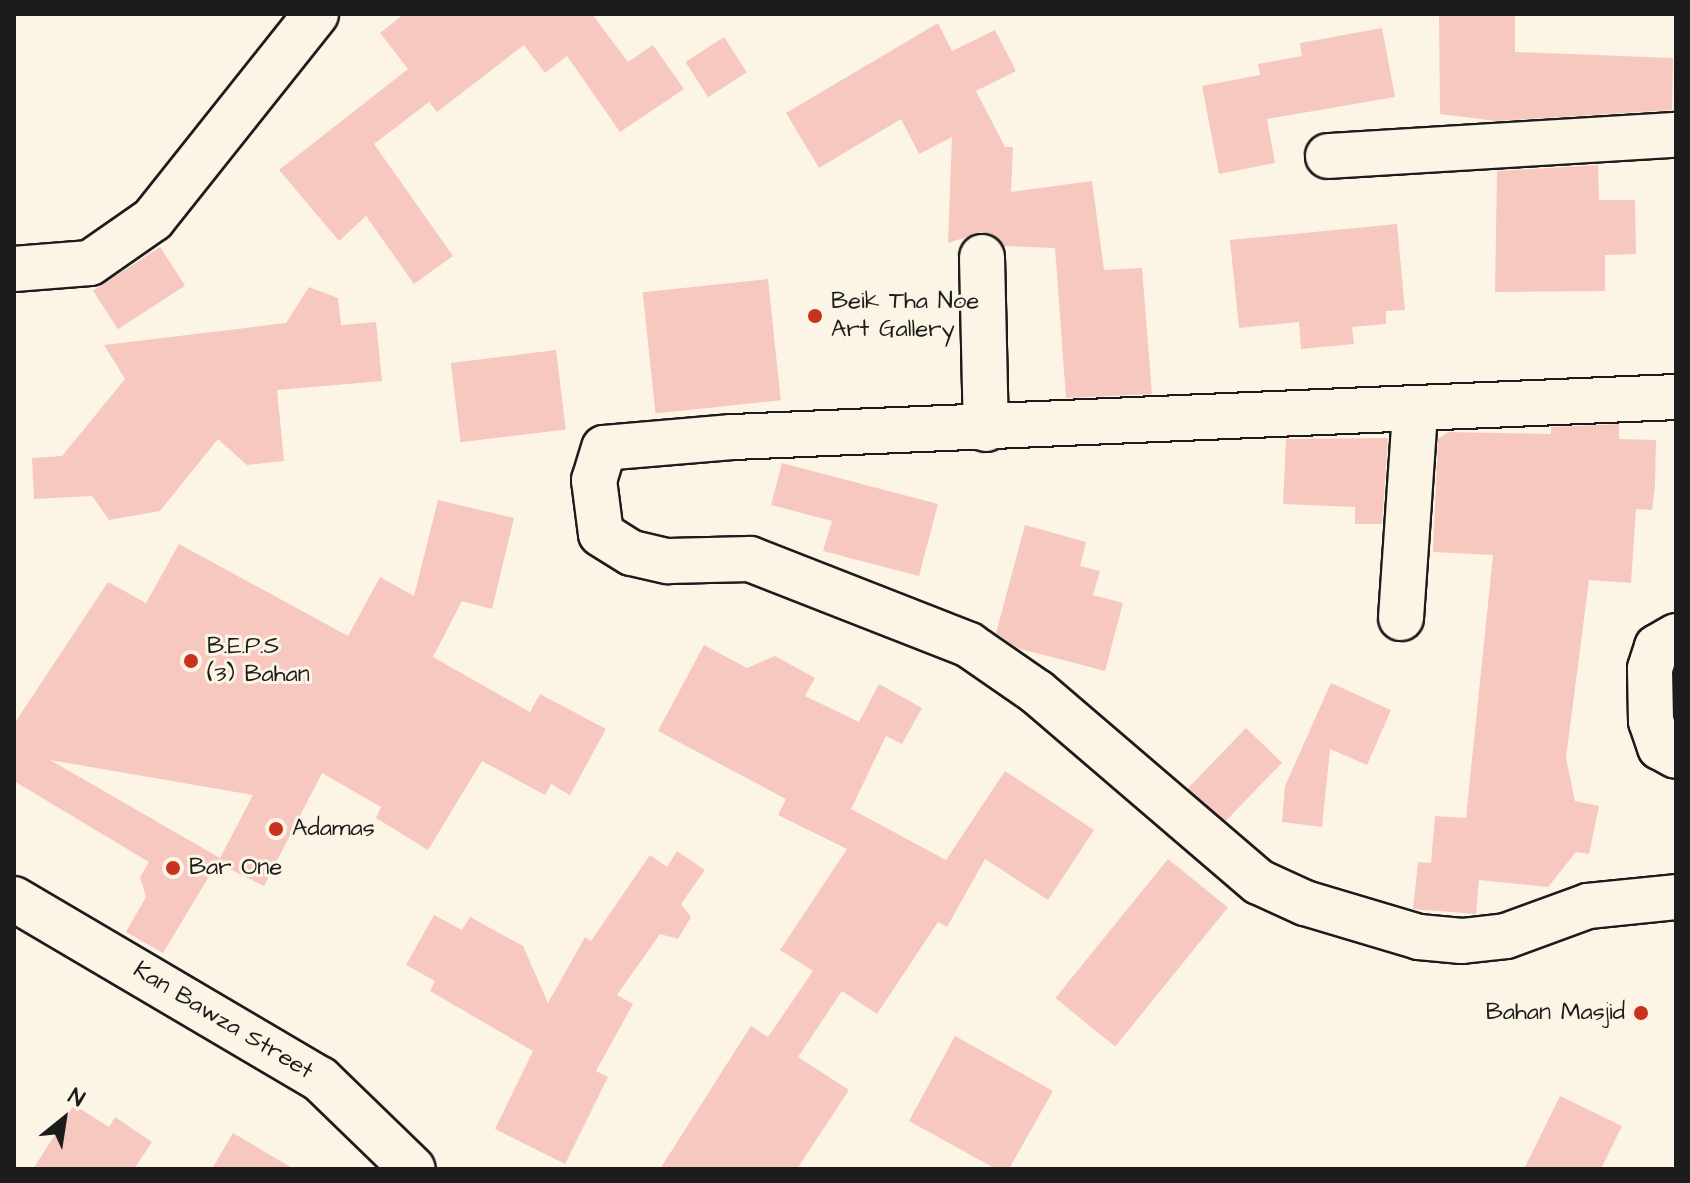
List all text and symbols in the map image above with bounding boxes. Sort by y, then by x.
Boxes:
place label: Beik Tha Noe Art Gallery [831,288,979,344]
marker: Beik Tha Noe Art Gallery [806,307,824,325]
place label: B.E.P.S (3) Bahan [207,633,310,689]
marker: B.E.P.S (3) Bahan [182,652,200,670]
place label: Adamas [292,815,375,843]
marker: Adamas [267,820,285,838]
place label: Bar One [189,854,282,882]
marker: Bar One [164,859,182,877]
street label: Kan Bawza Street [128,956,318,1086]
place label: Bahan Masjid [1486,999,1625,1027]
marker: Bahan Masjid [1632,1004,1650,1022]
north arrow [24,1079,104,1159]
text: N [63,1081,90,1115]

